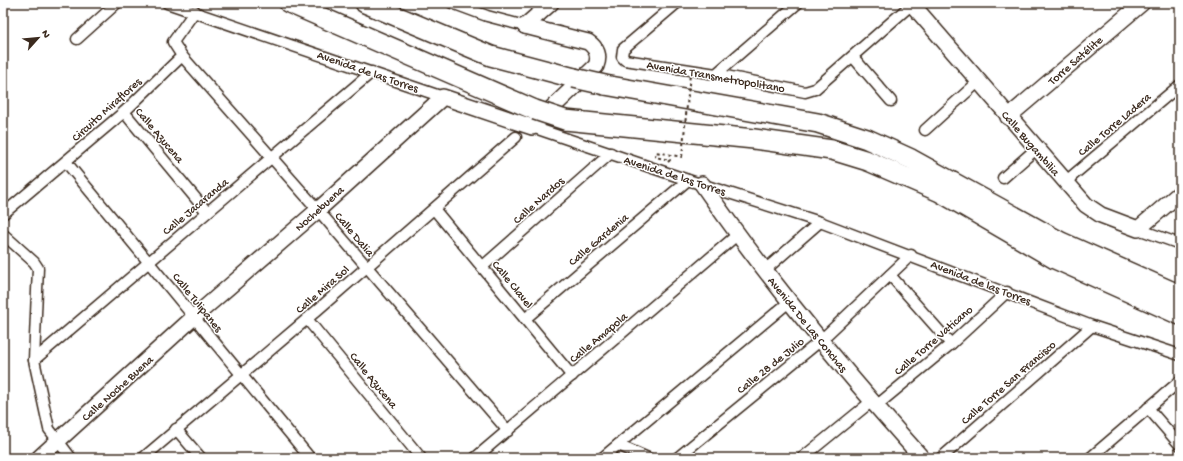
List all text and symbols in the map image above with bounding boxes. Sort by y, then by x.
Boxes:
north arrow [18,18,58,58]
text: N [38,28,52,40]
street label: Torre Satélite [1045,33,1107,90]
street label: Avenida de las Torres [315,49,420,97]
street label: Avenida Transmetropolitano [645,59,786,97]
street label: Circuito Miraflores [70,75,145,145]
street label: Calle Torre Ladera [1076,91,1155,160]
street label: Calle Azucena [131,106,186,167]
street label: Calle Bugambilia [997,109,1062,180]
street label: Avenida de las Torres [622,154,727,200]
street label: Calle Nardos [511,175,568,228]
street label: Calle Jacaranda [161,176,232,239]
street label: Nochebuena [293,184,348,235]
street label: Calle Dalia [331,210,376,261]
street label: Calle Gardenia [566,211,632,270]
street label: Avenida de las Torres [928,258,1033,310]
street label: Calle Clavel [488,259,535,312]
street label: Calle Mira Sol [294,263,353,318]
street label: Calle Tulipanes [168,271,225,336]
street label: Avenida De Las Conchas [764,275,850,376]
street label: Calle Torre Vaticano [892,304,976,379]
street label: Calle Amapola [568,310,631,367]
street label: Calle 28 de Julio [735,335,808,398]
street label: Calle Torre San Francisco [959,339,1059,428]
street label: Calle Azucena [346,350,400,412]
street label: Calle Noche Buena [80,353,157,425]

